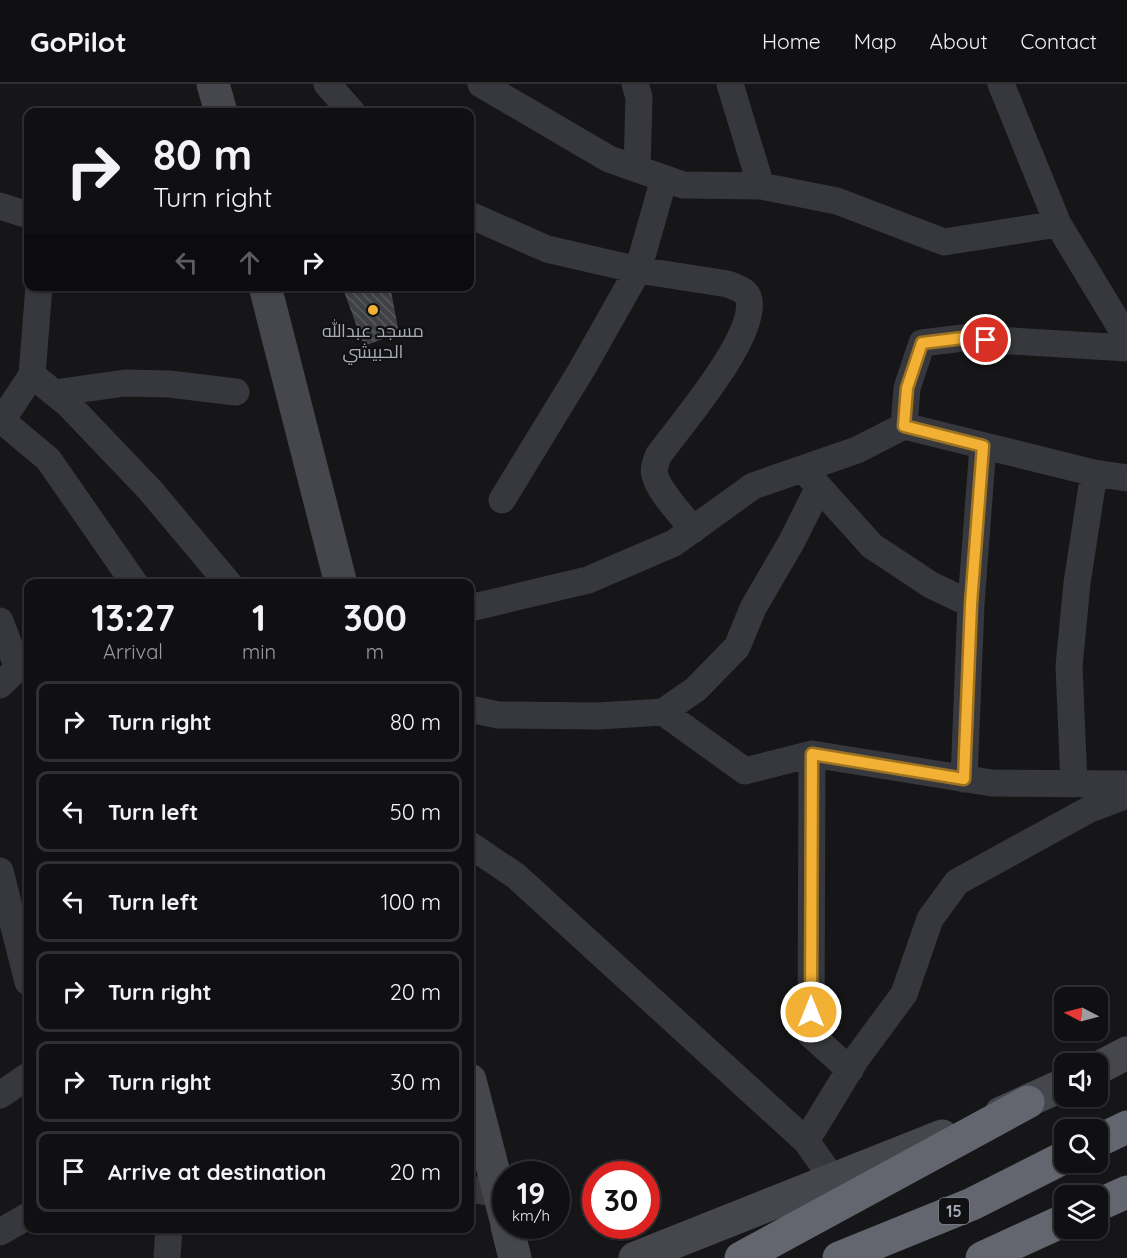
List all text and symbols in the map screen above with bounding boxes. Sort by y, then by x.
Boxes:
text: GoPilot [30,24,127,59]
text: Home [762,28,821,54]
text: Map [854,28,897,54]
text: About [930,28,988,54]
text: Contact [1021,28,1097,54]
text: 80 m [153,128,252,181]
icon: right [54,132,132,210]
text: Turn right [153,180,272,214]
icon: left [170,246,203,279]
icon: ahead [233,246,266,279]
icon: right [296,246,329,279]
marker: مسجد عبدالله الحبيشي [366,303,380,317]
pin [960,314,1011,365]
place label: مسجد عبدالله الحبيشي [322,319,424,365]
icon: arrive [969,323,1002,356]
text: 13:27 [91,595,175,640]
text: 1 [252,595,266,640]
text: 300 [343,595,407,640]
text: Arrival [103,639,163,664]
text: min [242,639,276,664]
text: m [366,639,384,664]
icon: right [57,705,90,738]
text: Turn right [108,708,212,736]
text: 80 m [390,708,441,736]
icon: left [57,795,90,828]
text: Turn left [108,798,198,826]
text: 50 m [390,798,441,826]
icon: left [57,885,90,918]
text: Turn left [108,888,198,916]
text: 100 m [381,888,441,916]
icon: right [57,975,90,1008]
text: Turn right [108,978,212,1006]
text: 20 m [390,978,441,1006]
position arrow [779,980,843,1044]
north arrow [1054,987,1108,1041]
map controls [1054,987,1108,1239]
button: sound [1054,1053,1108,1107]
icon: right [57,1065,90,1098]
text: Turn right [108,1068,212,1096]
text: 30 m [390,1068,441,1096]
button: search [1054,1119,1108,1173]
icon: arrive [57,1155,90,1188]
text: Arrive at destination [108,1158,326,1186]
text: 20 m [390,1158,441,1186]
speed limit sign: 30 [582,1161,660,1239]
text: 19 [517,1174,545,1212]
button: layers [1054,1185,1108,1239]
road number: 15 [939,1198,969,1224]
text: km/h [512,1206,550,1225]

